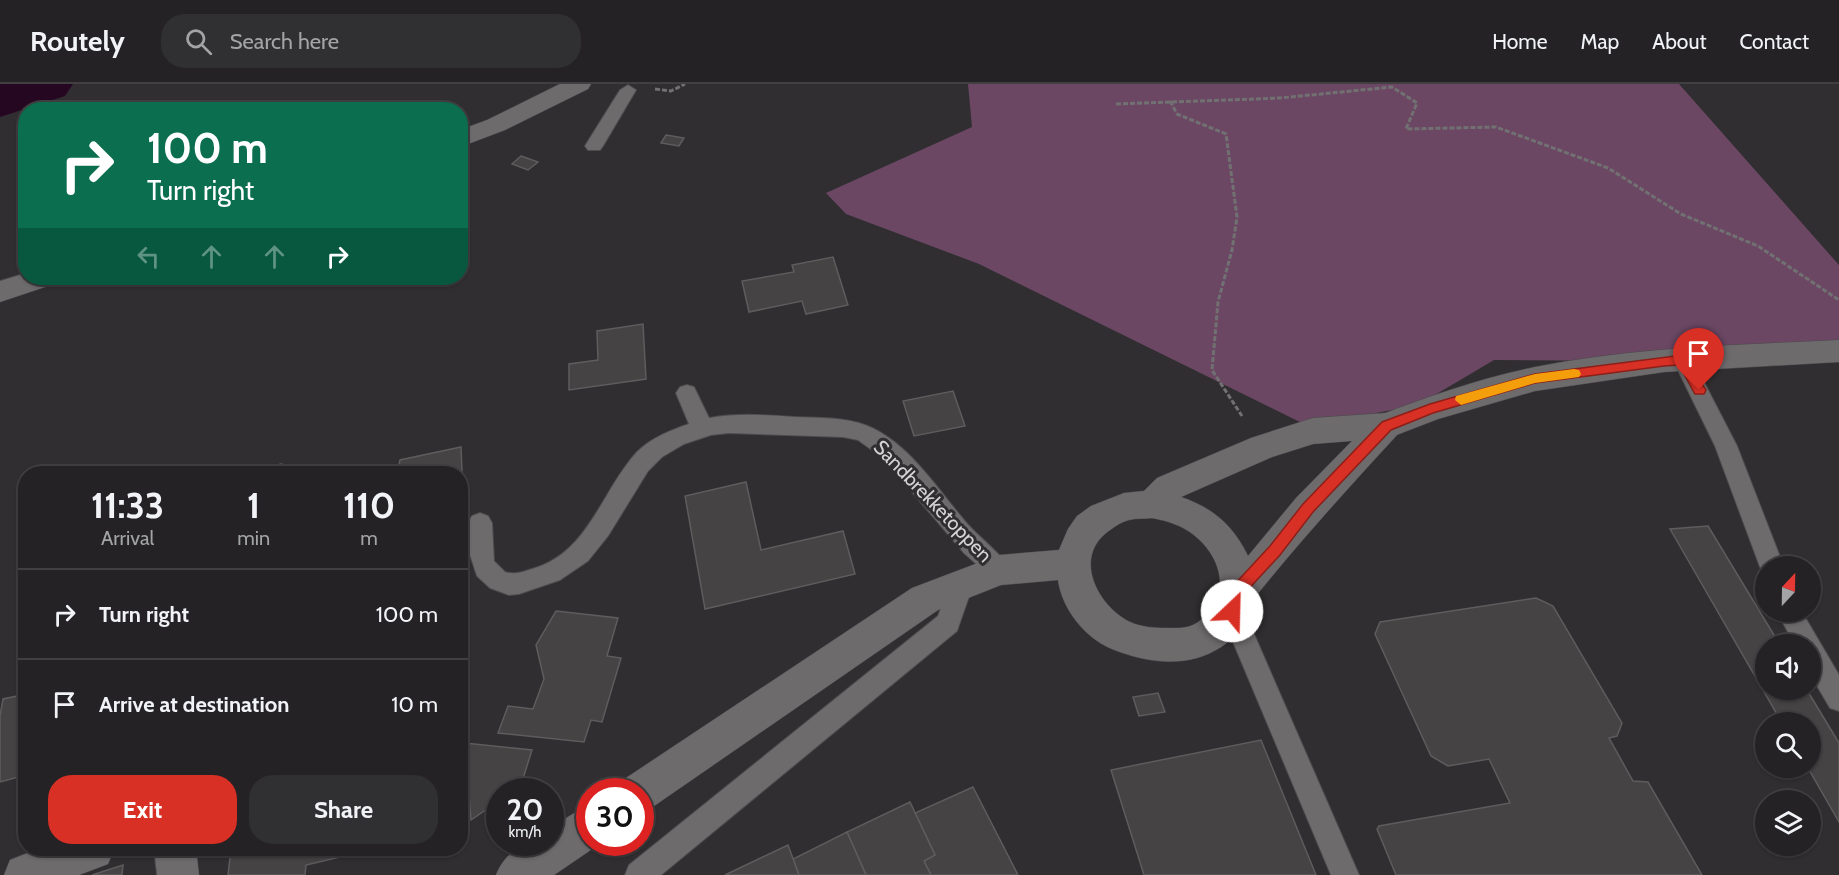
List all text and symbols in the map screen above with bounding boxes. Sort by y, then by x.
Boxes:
search box [161,14,581,68]
text: Routely [30,24,125,58]
icon: search [182,25,215,58]
text: Search here [230,28,339,55]
text: Home [1492,29,1548,54]
text: Map [1581,29,1619,54]
text: About [1652,29,1706,54]
text: Contact [1739,29,1809,54]
text: 100 m [147,122,268,174]
icon: right [48,126,126,204]
text: Turn right [147,174,254,207]
icon: left [132,240,165,273]
icon: ahead [195,240,228,273]
icon: ahead [258,240,291,273]
icon: right [321,240,354,273]
pin [1673,328,1724,390]
icon: arrive [1682,337,1715,370]
street label: Sandbrekketoppen [869,435,997,567]
text: 11:33 [91,483,164,527]
text: 1 [247,483,260,527]
text: 110 [343,483,395,527]
text: Arrival [101,526,154,550]
text: min [237,526,270,550]
text: m [360,526,378,550]
north arrow [1755,556,1821,622]
map controls [1755,556,1821,856]
position arrow [1200,579,1264,643]
icon: right [48,598,81,631]
text: Turn right [99,601,189,628]
text: 100 m [376,601,438,628]
button: sound [1755,634,1821,700]
icon: arrive [48,688,81,721]
text: Arrive at destination [99,691,289,718]
text: 10 m [391,691,438,718]
button: search [1755,712,1821,778]
button: Exit [48,775,237,844]
button: Share [249,775,438,844]
speed limit sign: 30 [576,778,654,856]
button: layers [1755,790,1821,856]
text: 20 [506,791,544,828]
text: km/h [509,823,541,841]

